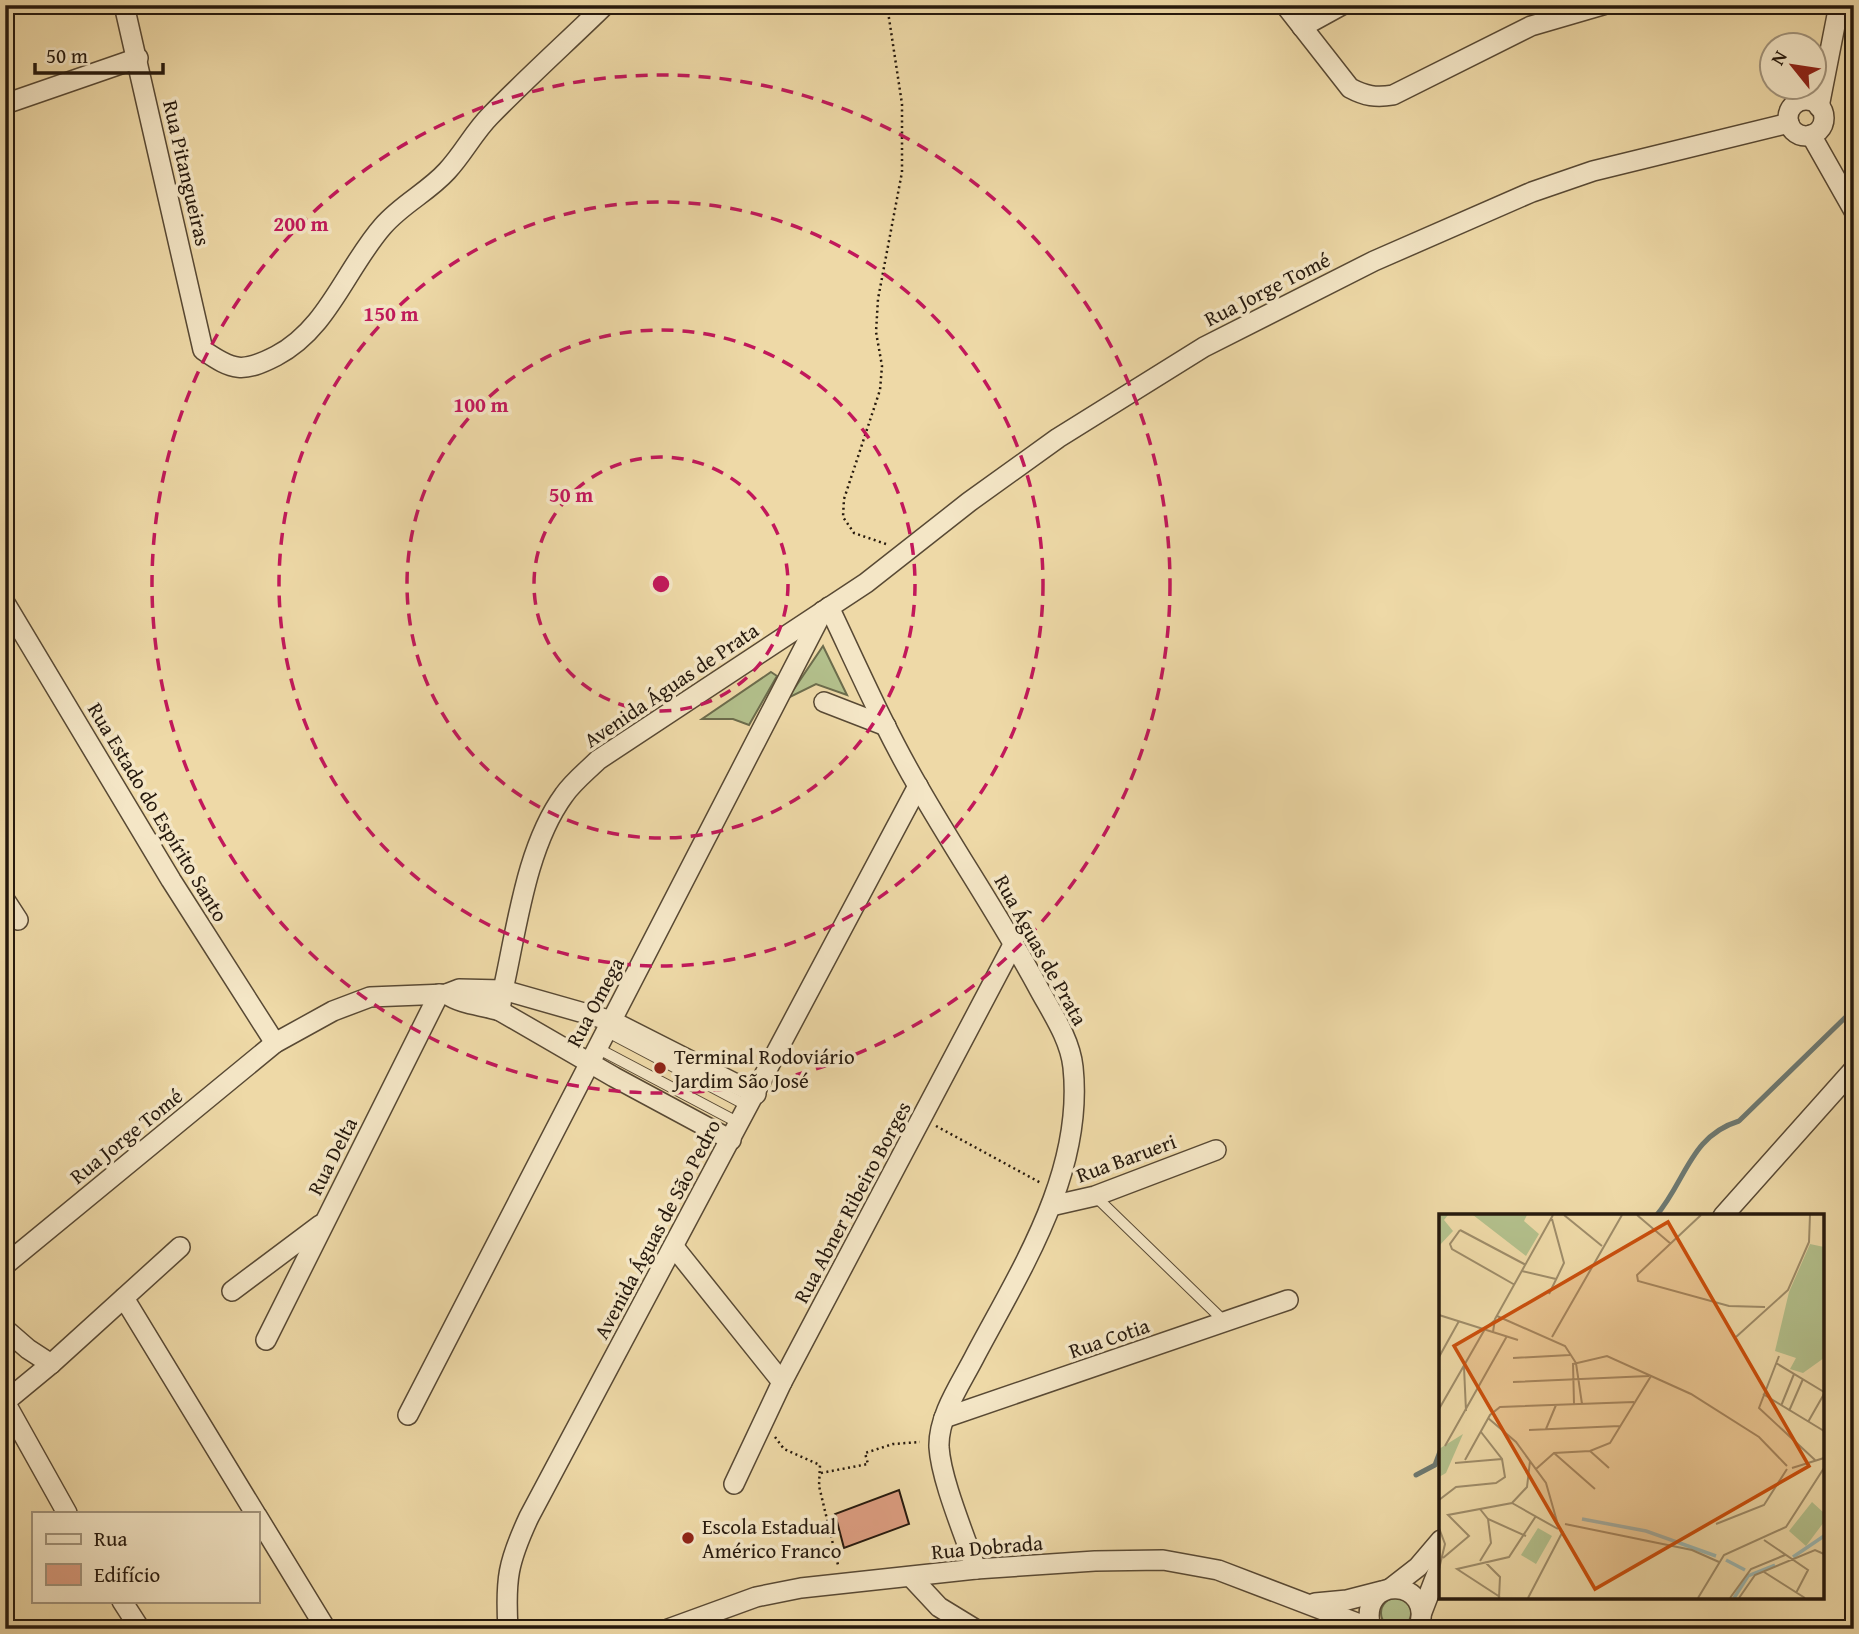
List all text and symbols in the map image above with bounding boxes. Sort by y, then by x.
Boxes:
scale bar [35,32,163,76]
north arrow [1758,32,1828,102]
text: 50 m [46,40,88,71]
text: N [1763,45,1794,70]
street label: Rua Pitangueiras [155,97,219,249]
text: 200 m [273,208,329,239]
street label: Rua Jorge Tomé [1199,244,1335,334]
text: 150 m [363,298,419,329]
text: 100 m [453,389,509,420]
text: 50 m [549,479,593,510]
centre of rings [649,572,673,596]
street label: Avenida Águas de Prata [577,615,765,755]
street label: Rua Estado do Espírito Santo [80,696,236,928]
street label: Rua Águas de Prata [987,869,1095,1031]
street label: Rua Omega [558,951,632,1053]
place label: Terminal Rodoviário Jardim São José [671,1041,855,1096]
marker: Terminal Rodoviário Jardim São José [652,1060,668,1076]
street label: Rua Jorge Tomé [63,1081,189,1191]
street label: Rua Abner Ribeiro Borges [786,1096,918,1308]
street label: Rua Delta [299,1112,365,1200]
street label: Avenida Águas de São Pedro [586,1114,728,1344]
street label: Rua Barueri [1072,1126,1180,1190]
inset map [1439,1214,1824,1599]
street label: Rua Cotia [1065,1310,1154,1366]
place label: Escola Estadual Américo Franco [702,1511,841,1566]
legend [32,1512,259,1602]
text: Rua [94,1523,127,1554]
street label: Rua Dobrada [930,1527,1044,1567]
marker: Escola Estadual Américo Franco [680,1530,696,1546]
text: Edifício [94,1559,160,1590]

